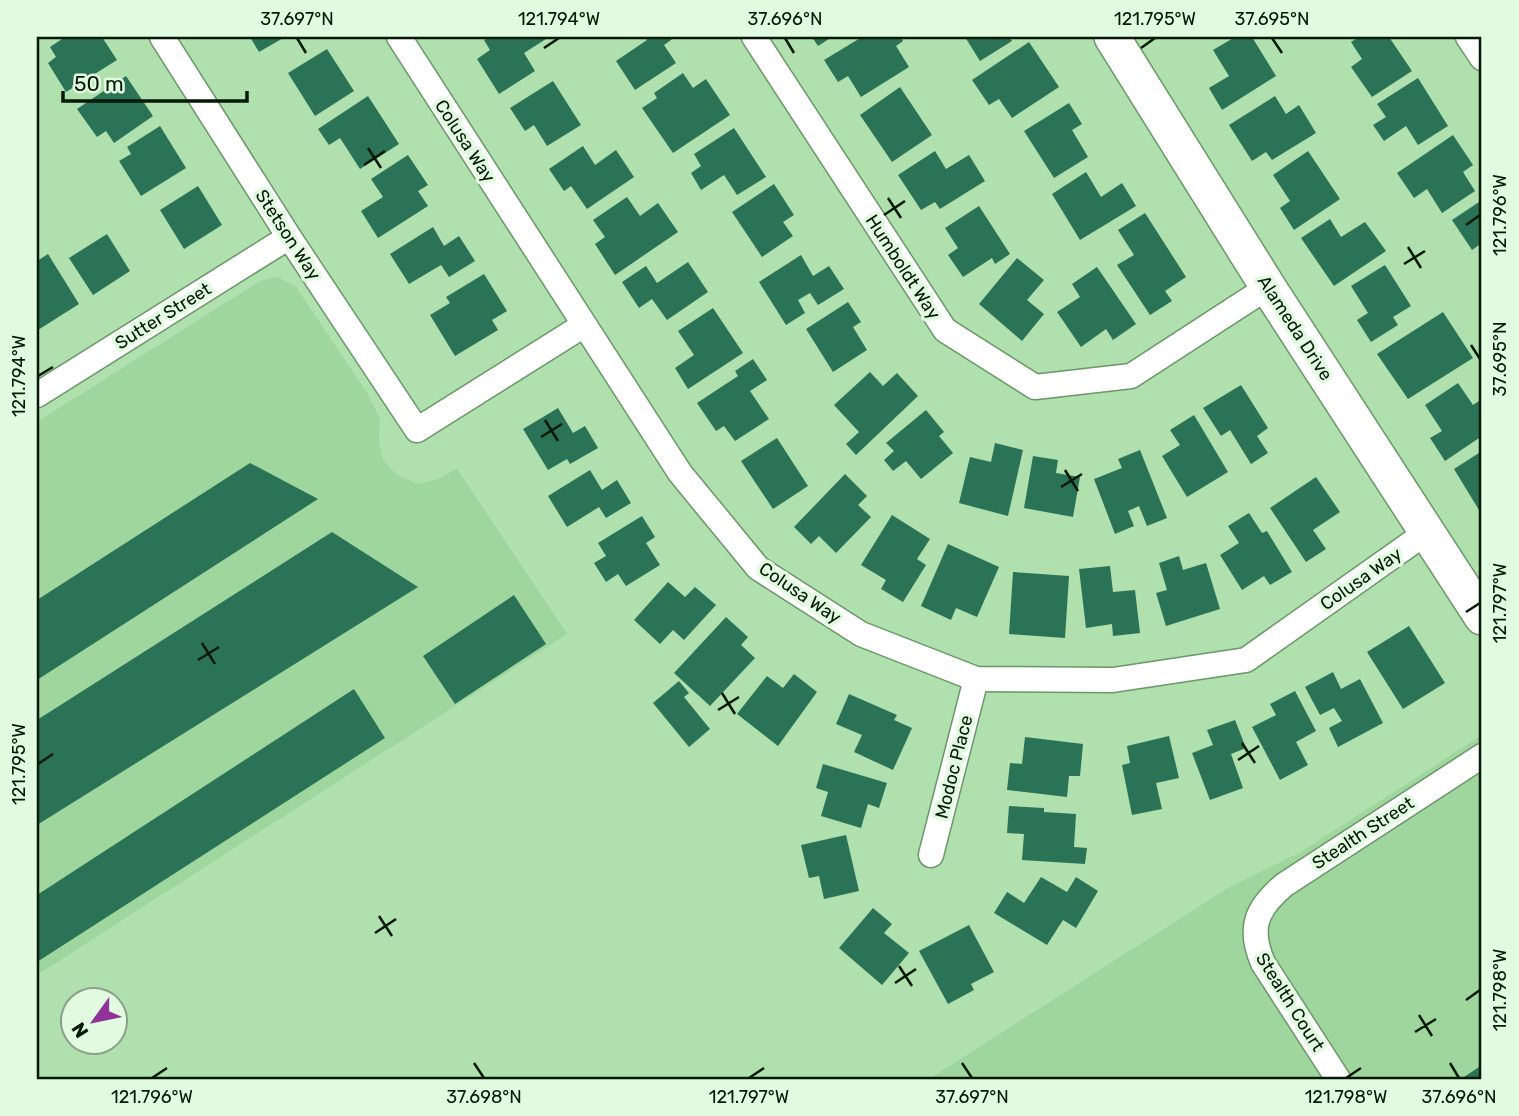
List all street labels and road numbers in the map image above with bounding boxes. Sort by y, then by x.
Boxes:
street label: Colusa Way [430,95,500,187]
street label: Stetson Way [251,186,325,284]
street label: Humboldt Way [861,210,945,324]
street label: Alameda Drive [1253,271,1337,385]
street label: Sutter Street [111,278,215,354]
street label: Colusa Way [1316,543,1406,615]
street label: Colusa Way [755,557,845,629]
street label: Modoc Place [931,713,977,821]
street label: Stealth Street [1308,792,1418,874]
street label: Stealth Court [1251,949,1329,1055]

